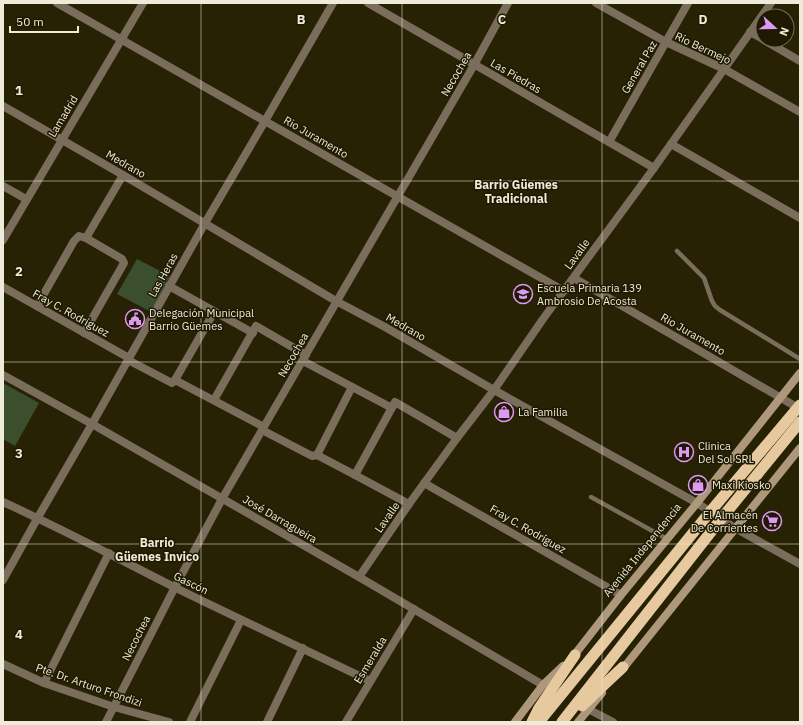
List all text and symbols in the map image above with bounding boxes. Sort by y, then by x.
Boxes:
scale bar [10,8,78,34]
north arrow [755,8,795,48]
text: B [297,11,306,28]
text: C [498,11,507,28]
text: D [698,11,708,28]
text: 50 m [16,14,44,29]
text: N [776,25,792,38]
street label: Río Bermejo [673,29,733,67]
street label: General Paz [618,38,660,96]
street label: Necochea [438,49,474,99]
street label: Las Piedras [488,56,544,96]
text: 1 [15,82,23,99]
street label: Lamadrid [45,93,81,139]
street label: Rio Juramento [281,113,351,161]
street label: Medrano [104,147,148,181]
district label: Barrio Güemes Tradicional [474,177,558,206]
street label: Lavalle [561,236,593,272]
street label: Las Heras [145,250,181,300]
text: 2 [15,263,23,280]
place label: Escuela Primaria 139 Ambrosio De Acosta [537,281,642,308]
school or university icon: Escuela Primaria 139 Ambrosio De Acosta [512,283,534,305]
street label: Fray C. Rodríguez [30,286,112,340]
place label: Delegación Municipal Barrio Güemes [149,306,254,333]
public building icon: Delegación Municipal Barrio Güemes [124,308,146,330]
street label: Medrano [384,310,428,344]
street label: Rio Juramento [658,310,728,358]
street label: Necochea [275,330,311,380]
shop icon: La Familia [493,401,515,423]
place label: La Familia [518,405,568,419]
place label: Clinica Del Sol SRL [698,439,755,466]
hospital icon: Clinica Del Sol SRL [673,441,695,463]
text: 3 [15,445,23,462]
shop icon: Maxi Kiosko [687,474,709,496]
place label: Maxi Kiosko [712,478,771,492]
street label: José Darragueira [240,492,320,546]
street label: Lavalle [371,499,403,535]
street label: Avenida Independencia [600,500,684,600]
street label: Fray C. Rodríguez [487,502,569,556]
place label: El Almacén De Corrientes [691,508,758,535]
supermarket icon: El Almacén De Corrientes [761,510,783,532]
district label: Barrio Güemes Invico [115,535,199,564]
street label: Gascón [171,569,211,597]
street label: Necochea [119,613,153,663]
text: 4 [15,626,23,643]
street label: Esmeralda [350,634,390,686]
street label: Pte. Dr. Arturo Frondizi [34,660,144,710]

